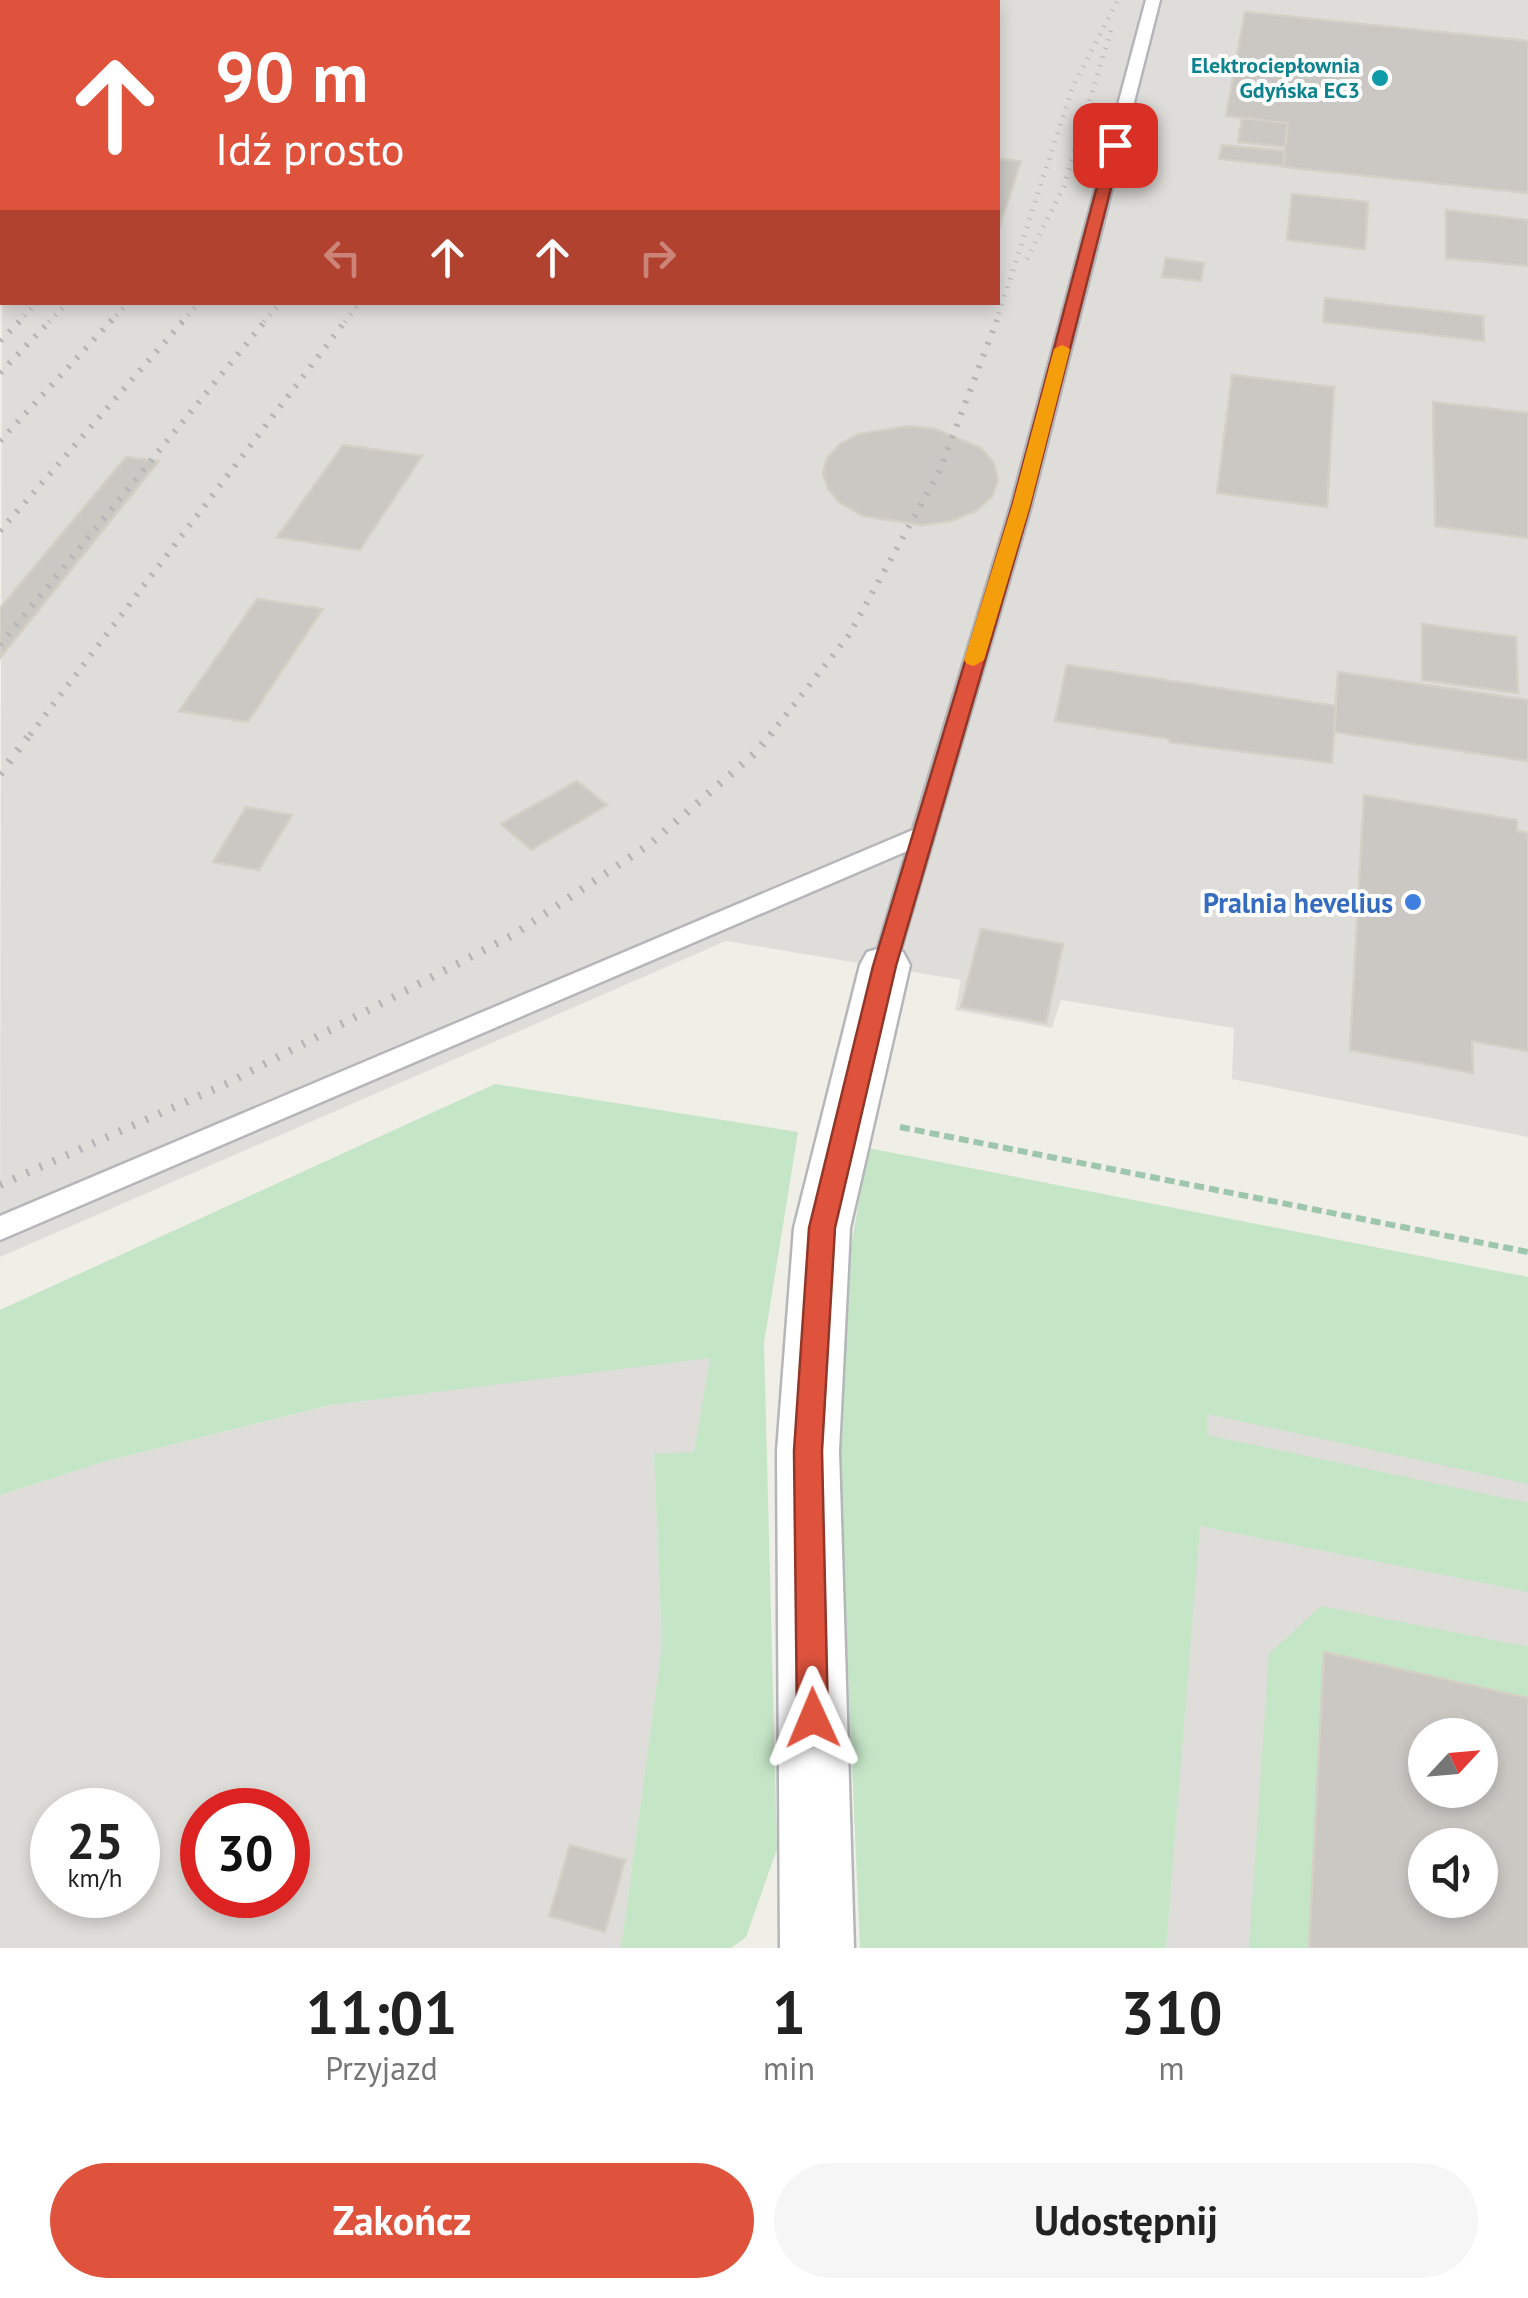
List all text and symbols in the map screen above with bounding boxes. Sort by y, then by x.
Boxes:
text: 90 m [215,31,368,121]
icon: ahead [50,40,180,170]
place label: Elektrociepłownia Gdyńska EC3 [1191,51,1360,104]
marker: Elektrociepłownia Gdyńska EC3 [1369,67,1391,89]
pin [1073,103,1158,188]
icon: arrive [1088,118,1143,173]
text: Idź prosto [215,119,405,177]
icon: left [315,230,370,285]
icon: ahead [420,230,475,285]
icon: ahead [525,230,580,285]
icon: right [630,230,685,285]
place label: Pralnia hevelius [1203,884,1393,921]
marker: Pralnia hevelius [1402,891,1424,913]
position arrow [761,1666,865,1770]
north arrow [1408,1718,1498,1808]
map controls [1408,1718,1498,1918]
speed limit sign: 30 [180,1788,310,1918]
text: 25 [67,1808,123,1873]
button: sound [1408,1828,1498,1918]
text: km/h [68,1862,122,1894]
text: 11:01 [305,1973,458,2051]
text: 1 [772,1973,806,2051]
text: 310 [1121,1973,1223,2051]
text: Przyjazd [325,2047,438,2089]
text: min [763,2047,815,2089]
text: m [1159,2047,1185,2089]
button: Zakończ [50,2163,754,2278]
button: Udostępnij [774,2163,1478,2278]

